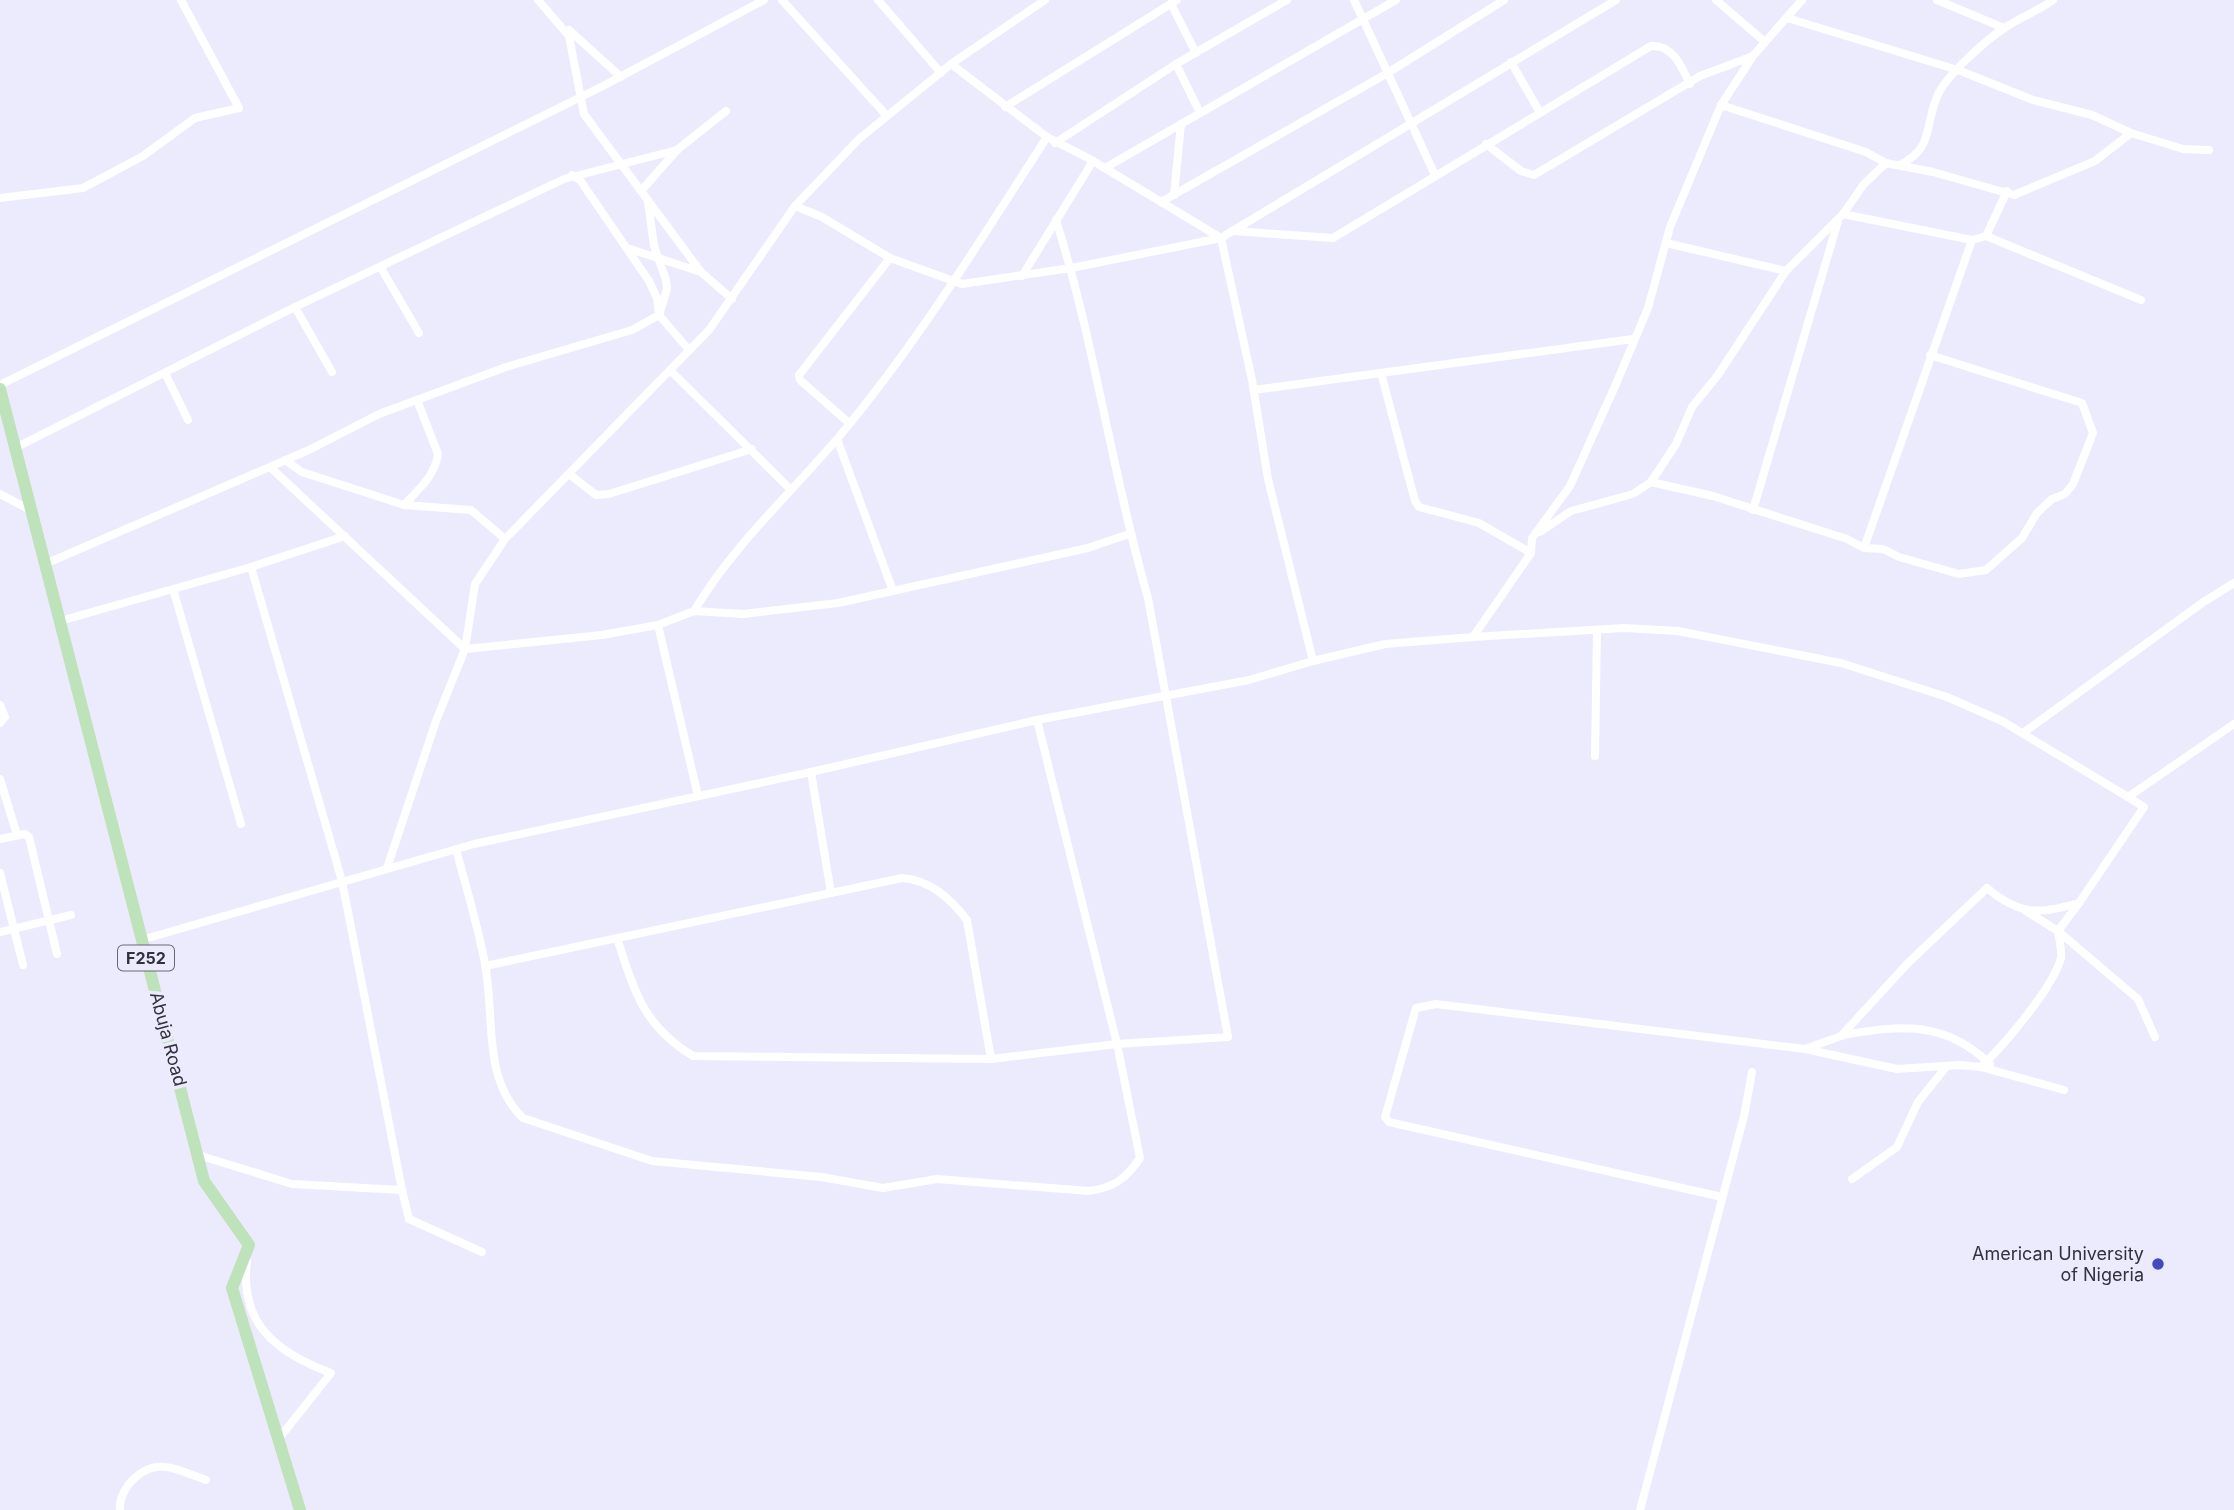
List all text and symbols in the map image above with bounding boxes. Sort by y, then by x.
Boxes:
road number: F252 [118,946,174,970]
street label: Abuja Road [146,989,191,1088]
place label: American University of Nigeria [1972,1243,2144,1285]
marker: American University of Nigeria [2150,1256,2166,1272]

